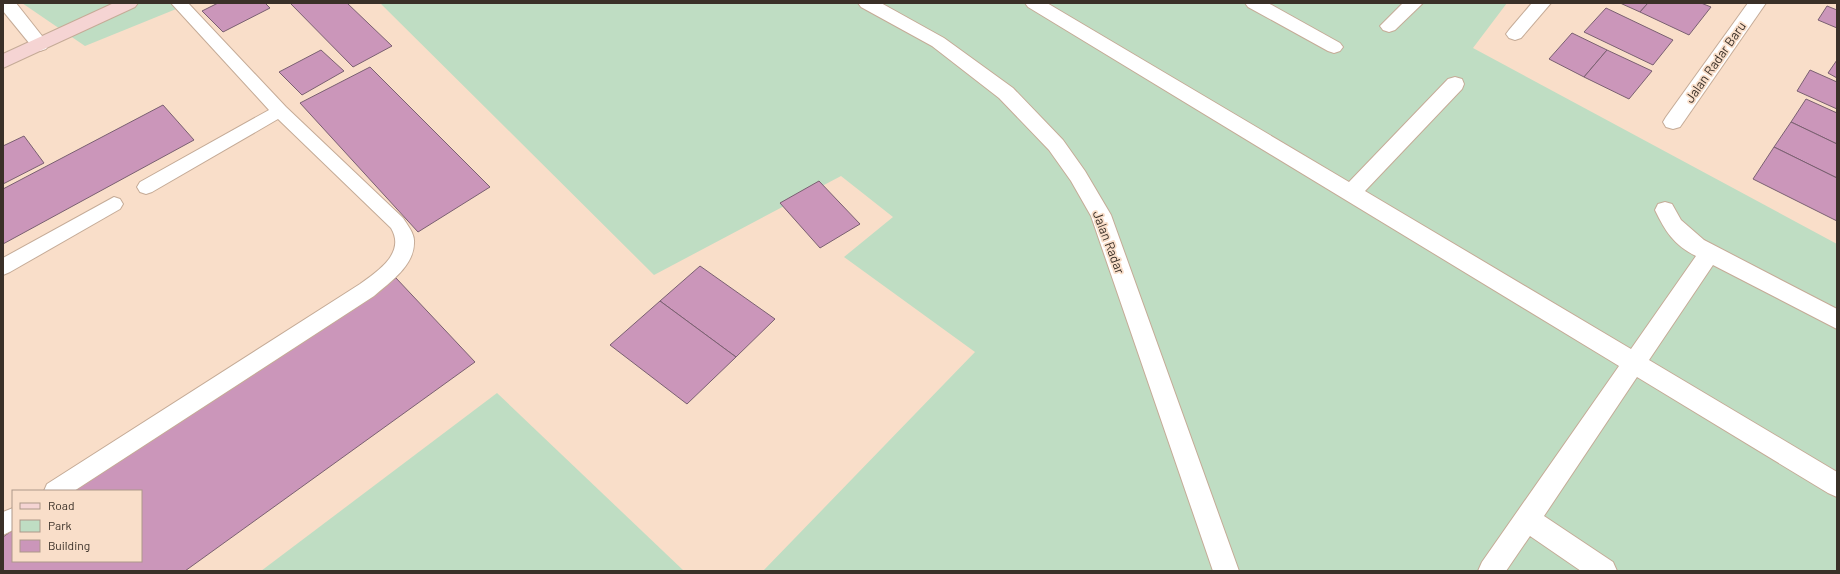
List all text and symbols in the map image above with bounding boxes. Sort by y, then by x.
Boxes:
street label: Jalan Radar Baru [1681,18,1749,106]
street label: Jalan Radar [1090,208,1128,276]
legend [12,490,142,562]
text: Road [48,498,75,512]
text: Park [48,518,72,532]
text: Building [48,538,90,552]

